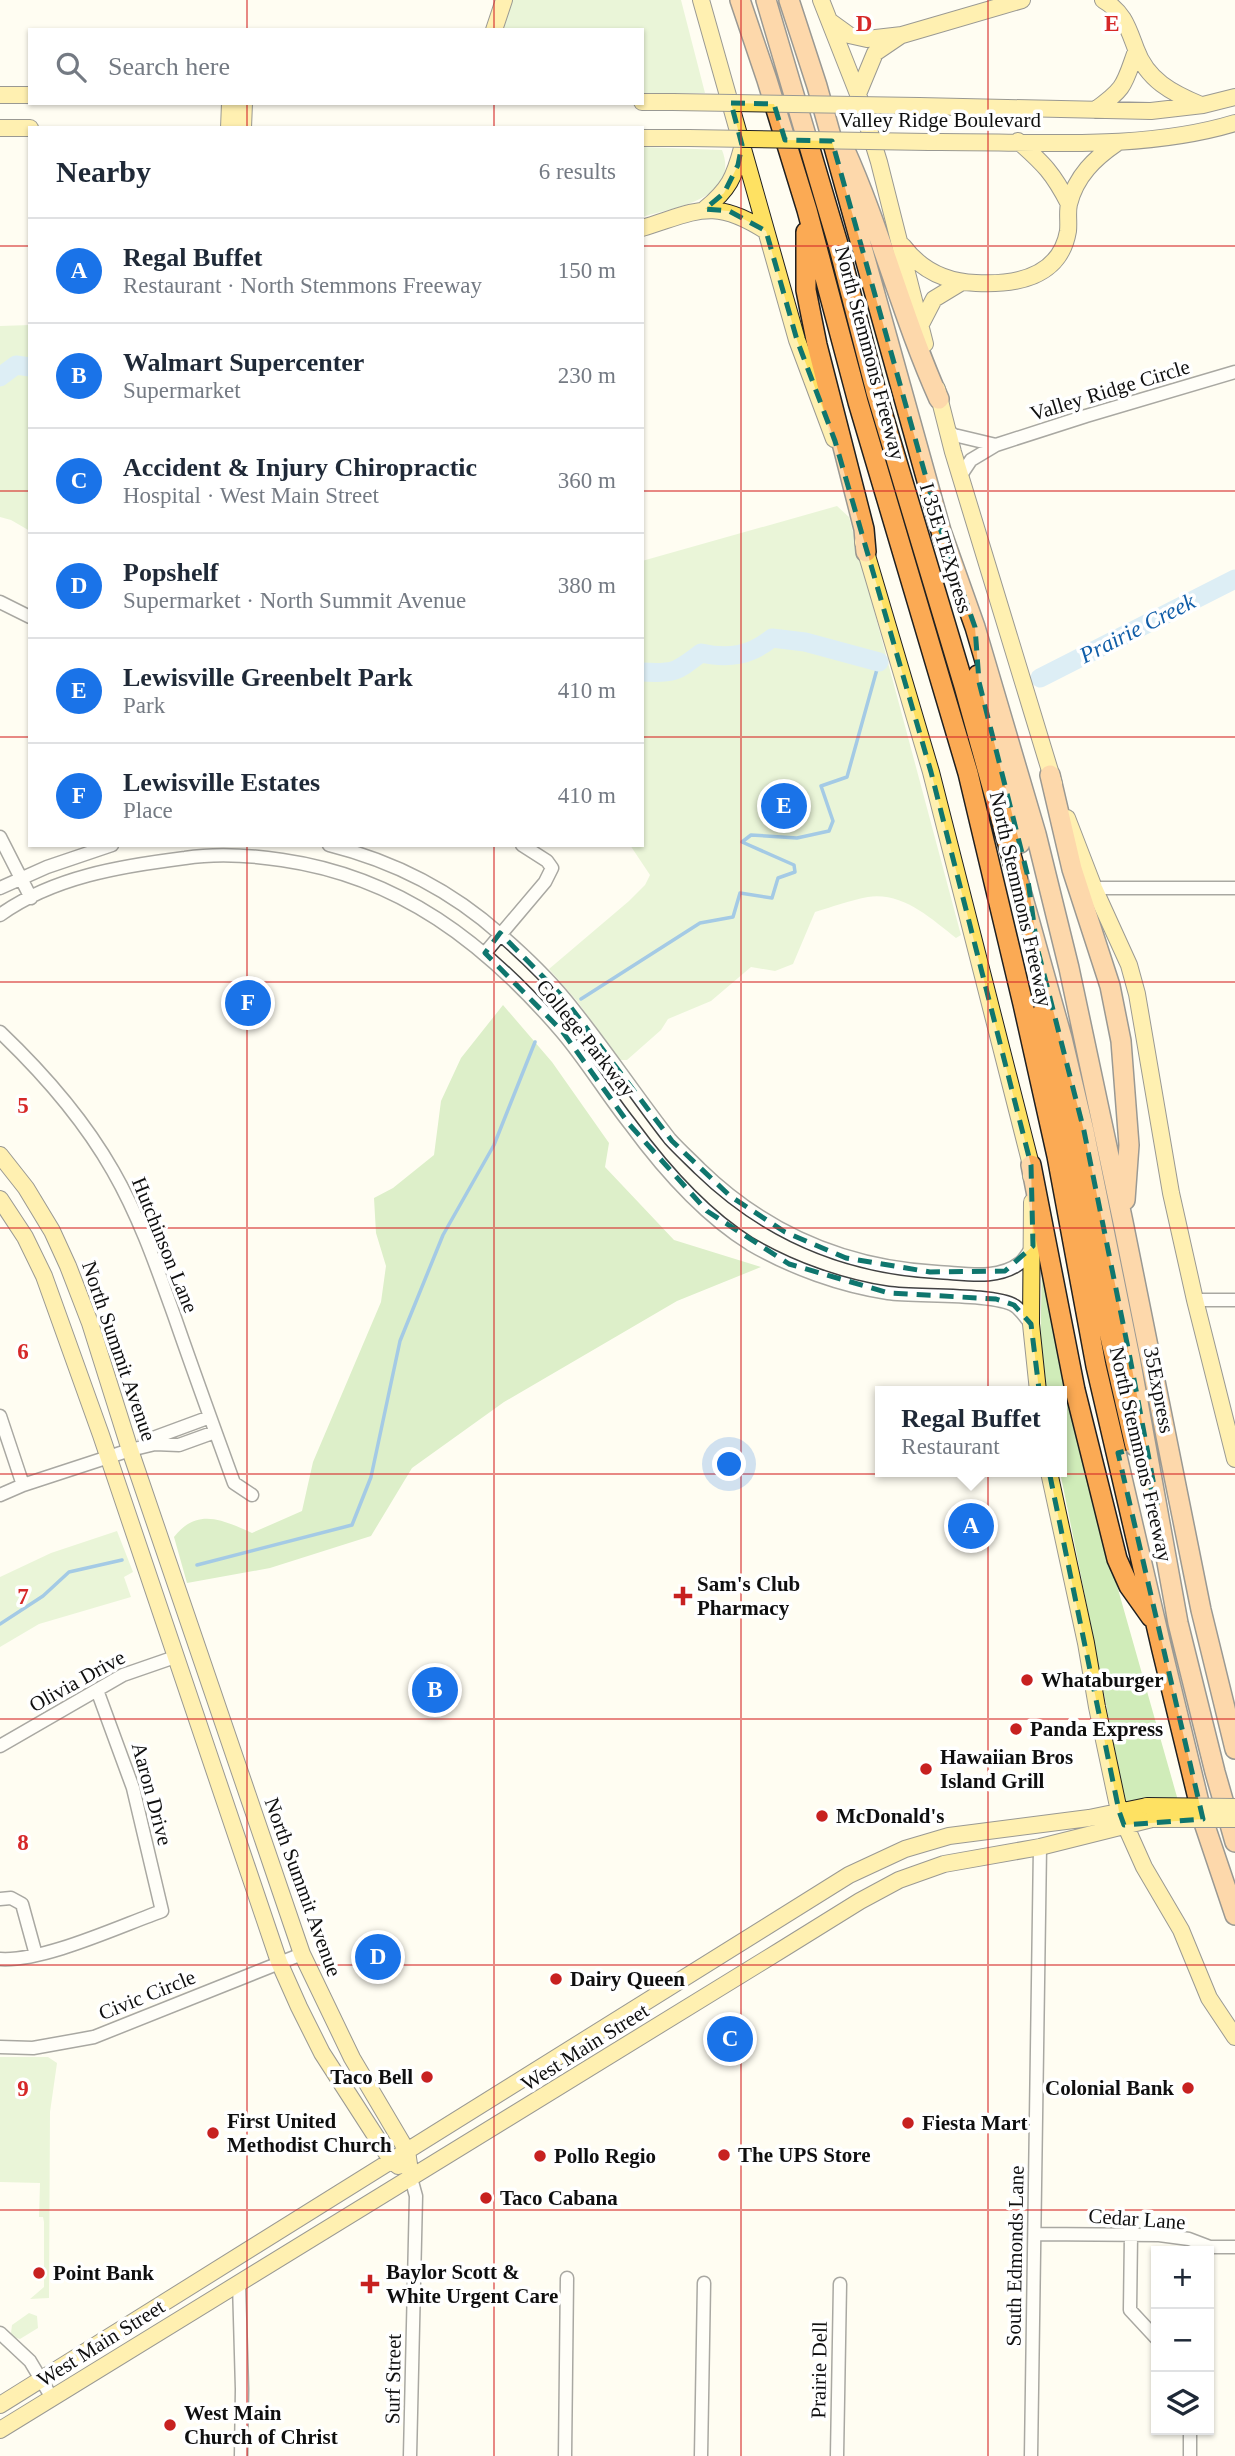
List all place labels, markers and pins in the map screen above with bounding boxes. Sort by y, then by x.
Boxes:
pin: E [761,780,807,832]
pin: F [225,977,271,1029]
pin: A [948,1500,994,1552]
place label: Sam's Club Pharmacy [697,1572,800,1620]
marker: Sam's Club Pharmacy [675,1588,691,1604]
pin: B [412,1664,458,1716]
place label: Whataburger [1041,1668,1164,1692]
marker: Whataburger [1019,1672,1035,1688]
place label: Panda Express [1030,1717,1163,1741]
marker: Panda Express [1008,1721,1024,1737]
place label: Hawaiian Bros Island Grill [940,1745,1073,1793]
marker: Hawaiian Bros Island Grill [918,1761,934,1777]
place label: McDonald's [836,1804,945,1828]
marker: McDonald's [814,1808,830,1824]
pin: D [355,1931,401,1983]
place label: Dairy Queen [570,1967,685,1991]
marker: Dairy Queen [548,1971,564,1987]
pin: C [707,2013,753,2065]
place label: Taco Bell [330,2065,413,2089]
marker: Taco Bell [419,2069,435,2085]
place label: Colonial Bank [1045,2076,1174,2100]
marker: Colonial Bank [1180,2080,1196,2096]
place label: First United Methodist Church [227,2109,392,2157]
place label: Fiesta Mart [922,2111,1028,2135]
marker: Fiesta Mart [900,2115,916,2131]
marker: First United Methodist Church [205,2125,221,2141]
place label: The UPS Store [738,2143,871,2167]
place label: Pollo Regio [554,2144,656,2168]
marker: The UPS Store [716,2147,732,2163]
marker: Pollo Regio [532,2148,548,2164]
place label: Taco Cabana [500,2186,618,2210]
marker: Taco Cabana [478,2190,494,2206]
place label: Baylor Scott & White Urgent Care [386,2260,558,2308]
place label: Point Bank [53,2261,154,2285]
marker: Point Bank [31,2265,47,2281]
marker: Baylor Scott & White Urgent Care [360,2274,380,2294]
place label: West Main Church of Christ [184,2401,338,2449]
marker: West Main Church of Christ [162,2417,178,2433]

